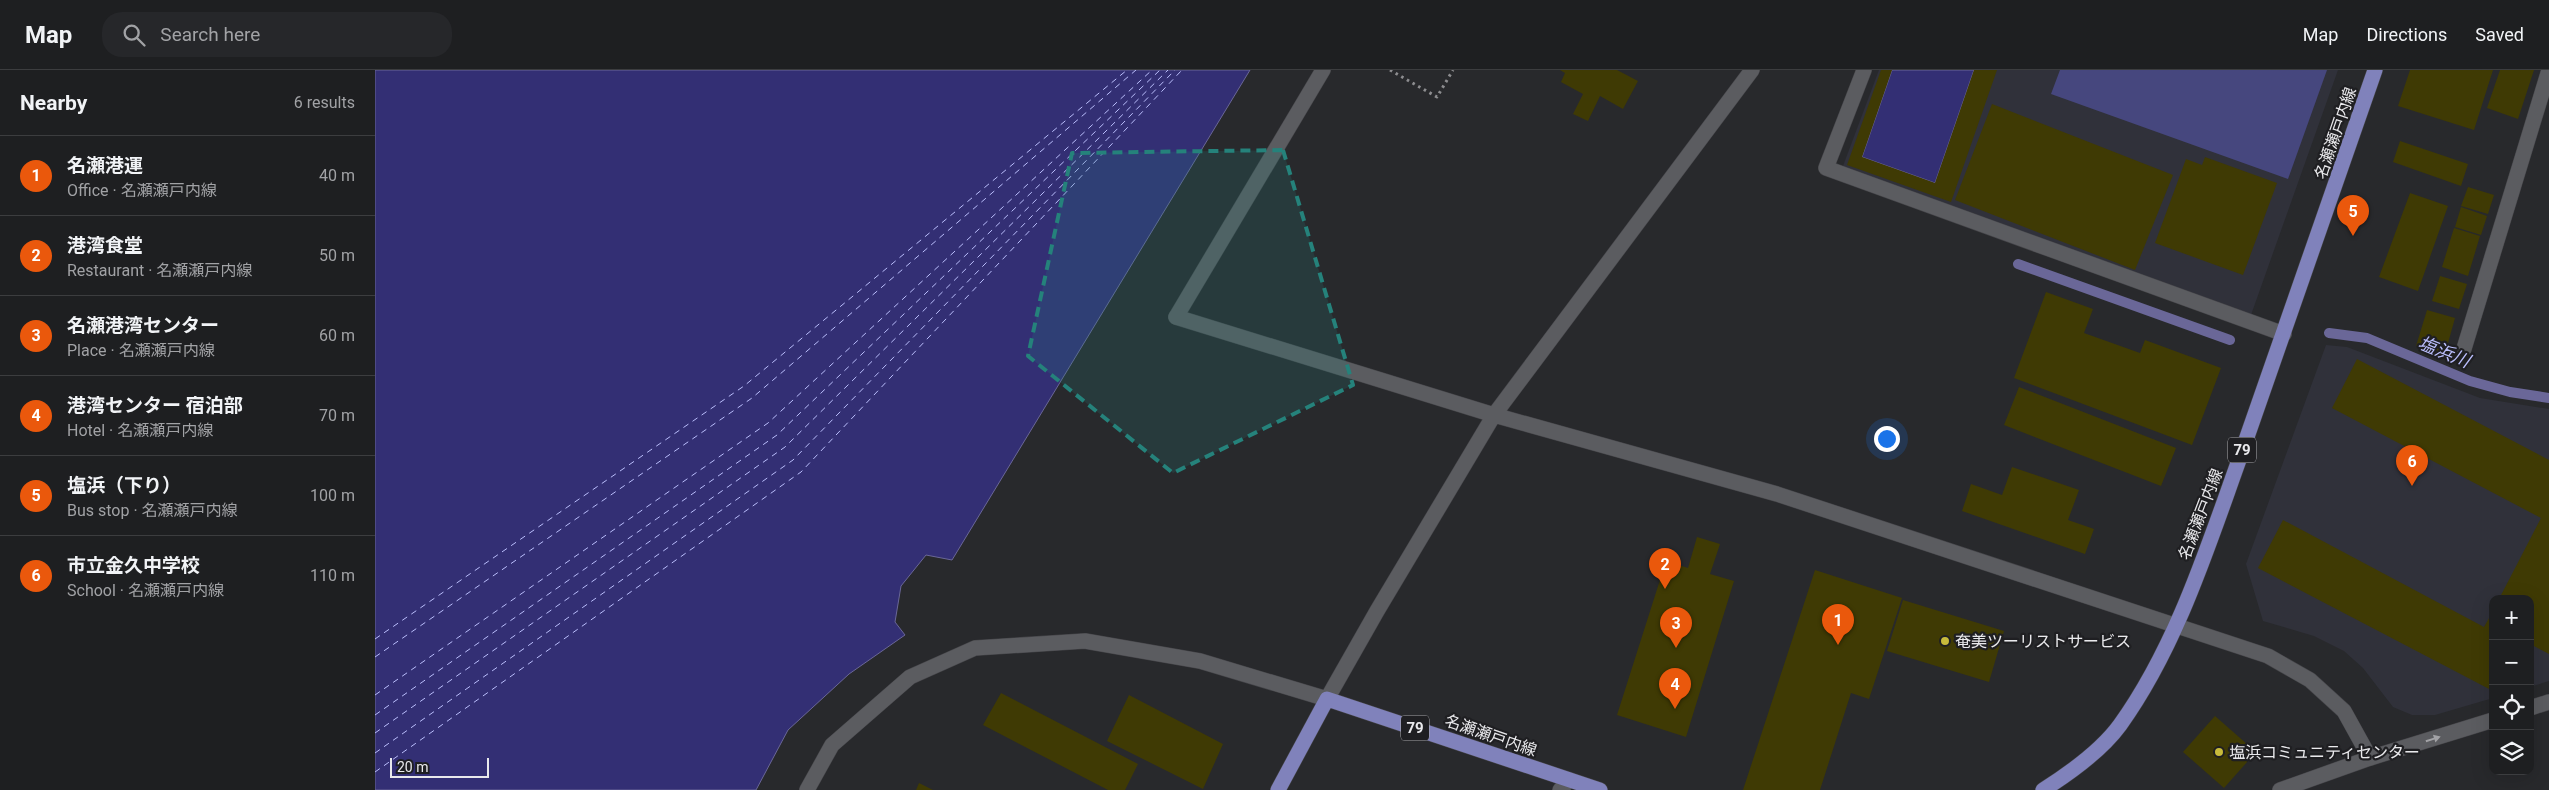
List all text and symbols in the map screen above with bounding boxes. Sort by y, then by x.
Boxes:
search box [102,12,452,57]
text: Map [25,21,72,49]
icon: search [120,21,148,49]
text: Search here [160,23,260,46]
text: Map [2303,24,2338,45]
text: Directions [2366,24,2447,45]
text: Saved [2475,24,2524,45]
street label: 名瀬瀬戸内線 [2311,85,2360,182]
text: Nearby [20,91,87,115]
text: 6 results [294,93,355,112]
text: 名瀬港運 [67,154,143,177]
text: 1 [31,166,41,185]
text: 40 m [319,166,355,185]
text: Office · 名瀬瀬戸内線 [67,181,217,200]
pin: 5 [2337,195,2369,236]
text: 港湾食堂 [67,234,143,257]
text: 2 [31,246,41,265]
text: 50 m [319,246,355,265]
text: Restaurant · 名瀬瀬戸内線 [67,261,252,280]
text: 名瀬港湾センター [67,314,219,337]
text: 3 [31,326,41,345]
text: 60 m [319,326,355,345]
water label: 塩浜川 [2415,332,2475,372]
text: Place · 名瀬瀬戸内線 [67,341,215,360]
text: 港湾センター 宿泊部 [67,394,243,417]
text: 4 [31,406,41,425]
text: 70 m [319,406,355,425]
text: Hotel · 名瀬瀬戸内線 [67,421,213,440]
your location [1874,426,1900,452]
road number: 79 [2228,438,2256,462]
pin: 6 [2396,445,2428,486]
street label: 名瀬瀬戸内線 [2174,466,2227,562]
text: 塩浜（下り） [67,474,181,497]
text: 5 [31,486,41,505]
text: 100 m [310,486,355,505]
text: Bus stop · 名瀬瀬戸内線 [67,501,238,520]
pin: 2 [1649,548,1681,589]
text: 市立金久中学校 [67,554,200,577]
text: 6 [31,566,41,585]
text: 110 m [310,566,355,585]
text: School · 名瀬瀬戸内線 [67,581,224,600]
map controls [2489,595,2534,775]
button: + [2489,595,2534,640]
pin: 1 [1822,604,1854,645]
pin: 3 [1660,607,1692,648]
place label: 奄美ツーリストサービス [1955,632,2131,651]
marker: 奄美ツーリストサービス [1939,635,1951,647]
button: − [2489,640,2534,685]
pin: 4 [1659,668,1691,709]
button: locate [2489,685,2534,730]
street label: 名瀬瀬戸内線 [1442,711,1539,760]
road number: 79 [1401,716,1429,740]
button: layers [2489,730,2534,775]
one-way arrow [2426,735,2441,743]
place label: 塩浜コミュニティセンター [2229,743,2420,762]
marker: 塩浜コミュニティセンター [2213,746,2225,758]
scale bar [390,755,489,778]
text: 20 m [397,759,429,775]

